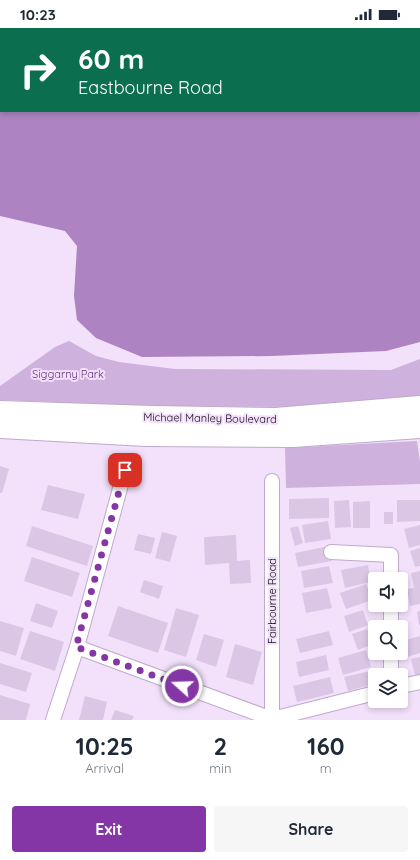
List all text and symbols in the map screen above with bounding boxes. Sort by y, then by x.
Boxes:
text: 10:23 [20,5,56,24]
text: 60 m [78,41,144,76]
icon: right [12,44,64,96]
text: Eastbourne Road [78,76,223,99]
park label: Siggarny Park [32,367,104,381]
street label: Michael Manley Boulevard [143,410,277,426]
pin [108,453,142,487]
icon: arrive [114,459,136,481]
street label: Fairbourne Road [265,558,279,644]
map controls [368,572,408,708]
button: sound [368,572,408,612]
button: search [368,620,408,660]
position arrow [161,665,203,707]
button: layers [368,668,408,708]
text: 10:25 [76,731,134,761]
text: 2 [214,731,227,761]
text: 160 [307,731,344,761]
text: Arrival [85,760,124,776]
text: min [209,760,231,776]
text: m [320,760,332,776]
button: Exit [12,806,206,852]
button: Share [214,806,408,852]

